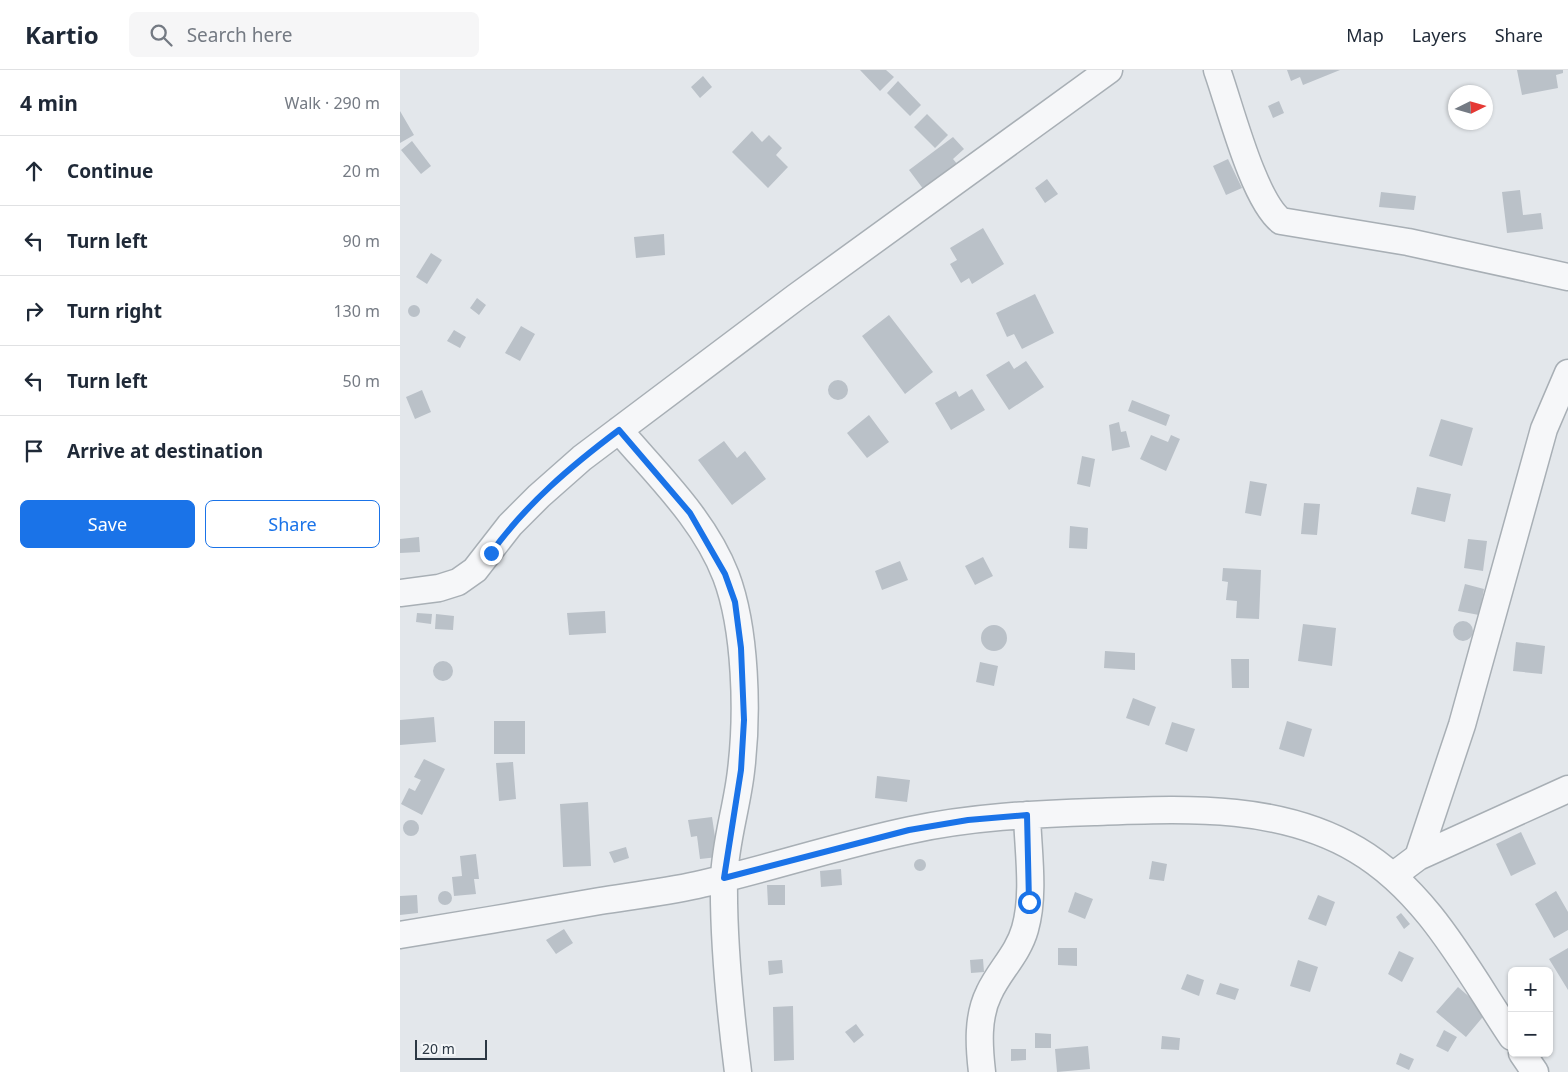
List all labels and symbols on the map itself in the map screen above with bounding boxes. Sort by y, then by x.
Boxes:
north arrow [1448,85,1493,130]
route end [480,542,503,565]
route start [1018,891,1041,914]
scale bar [415,1037,488,1060]

